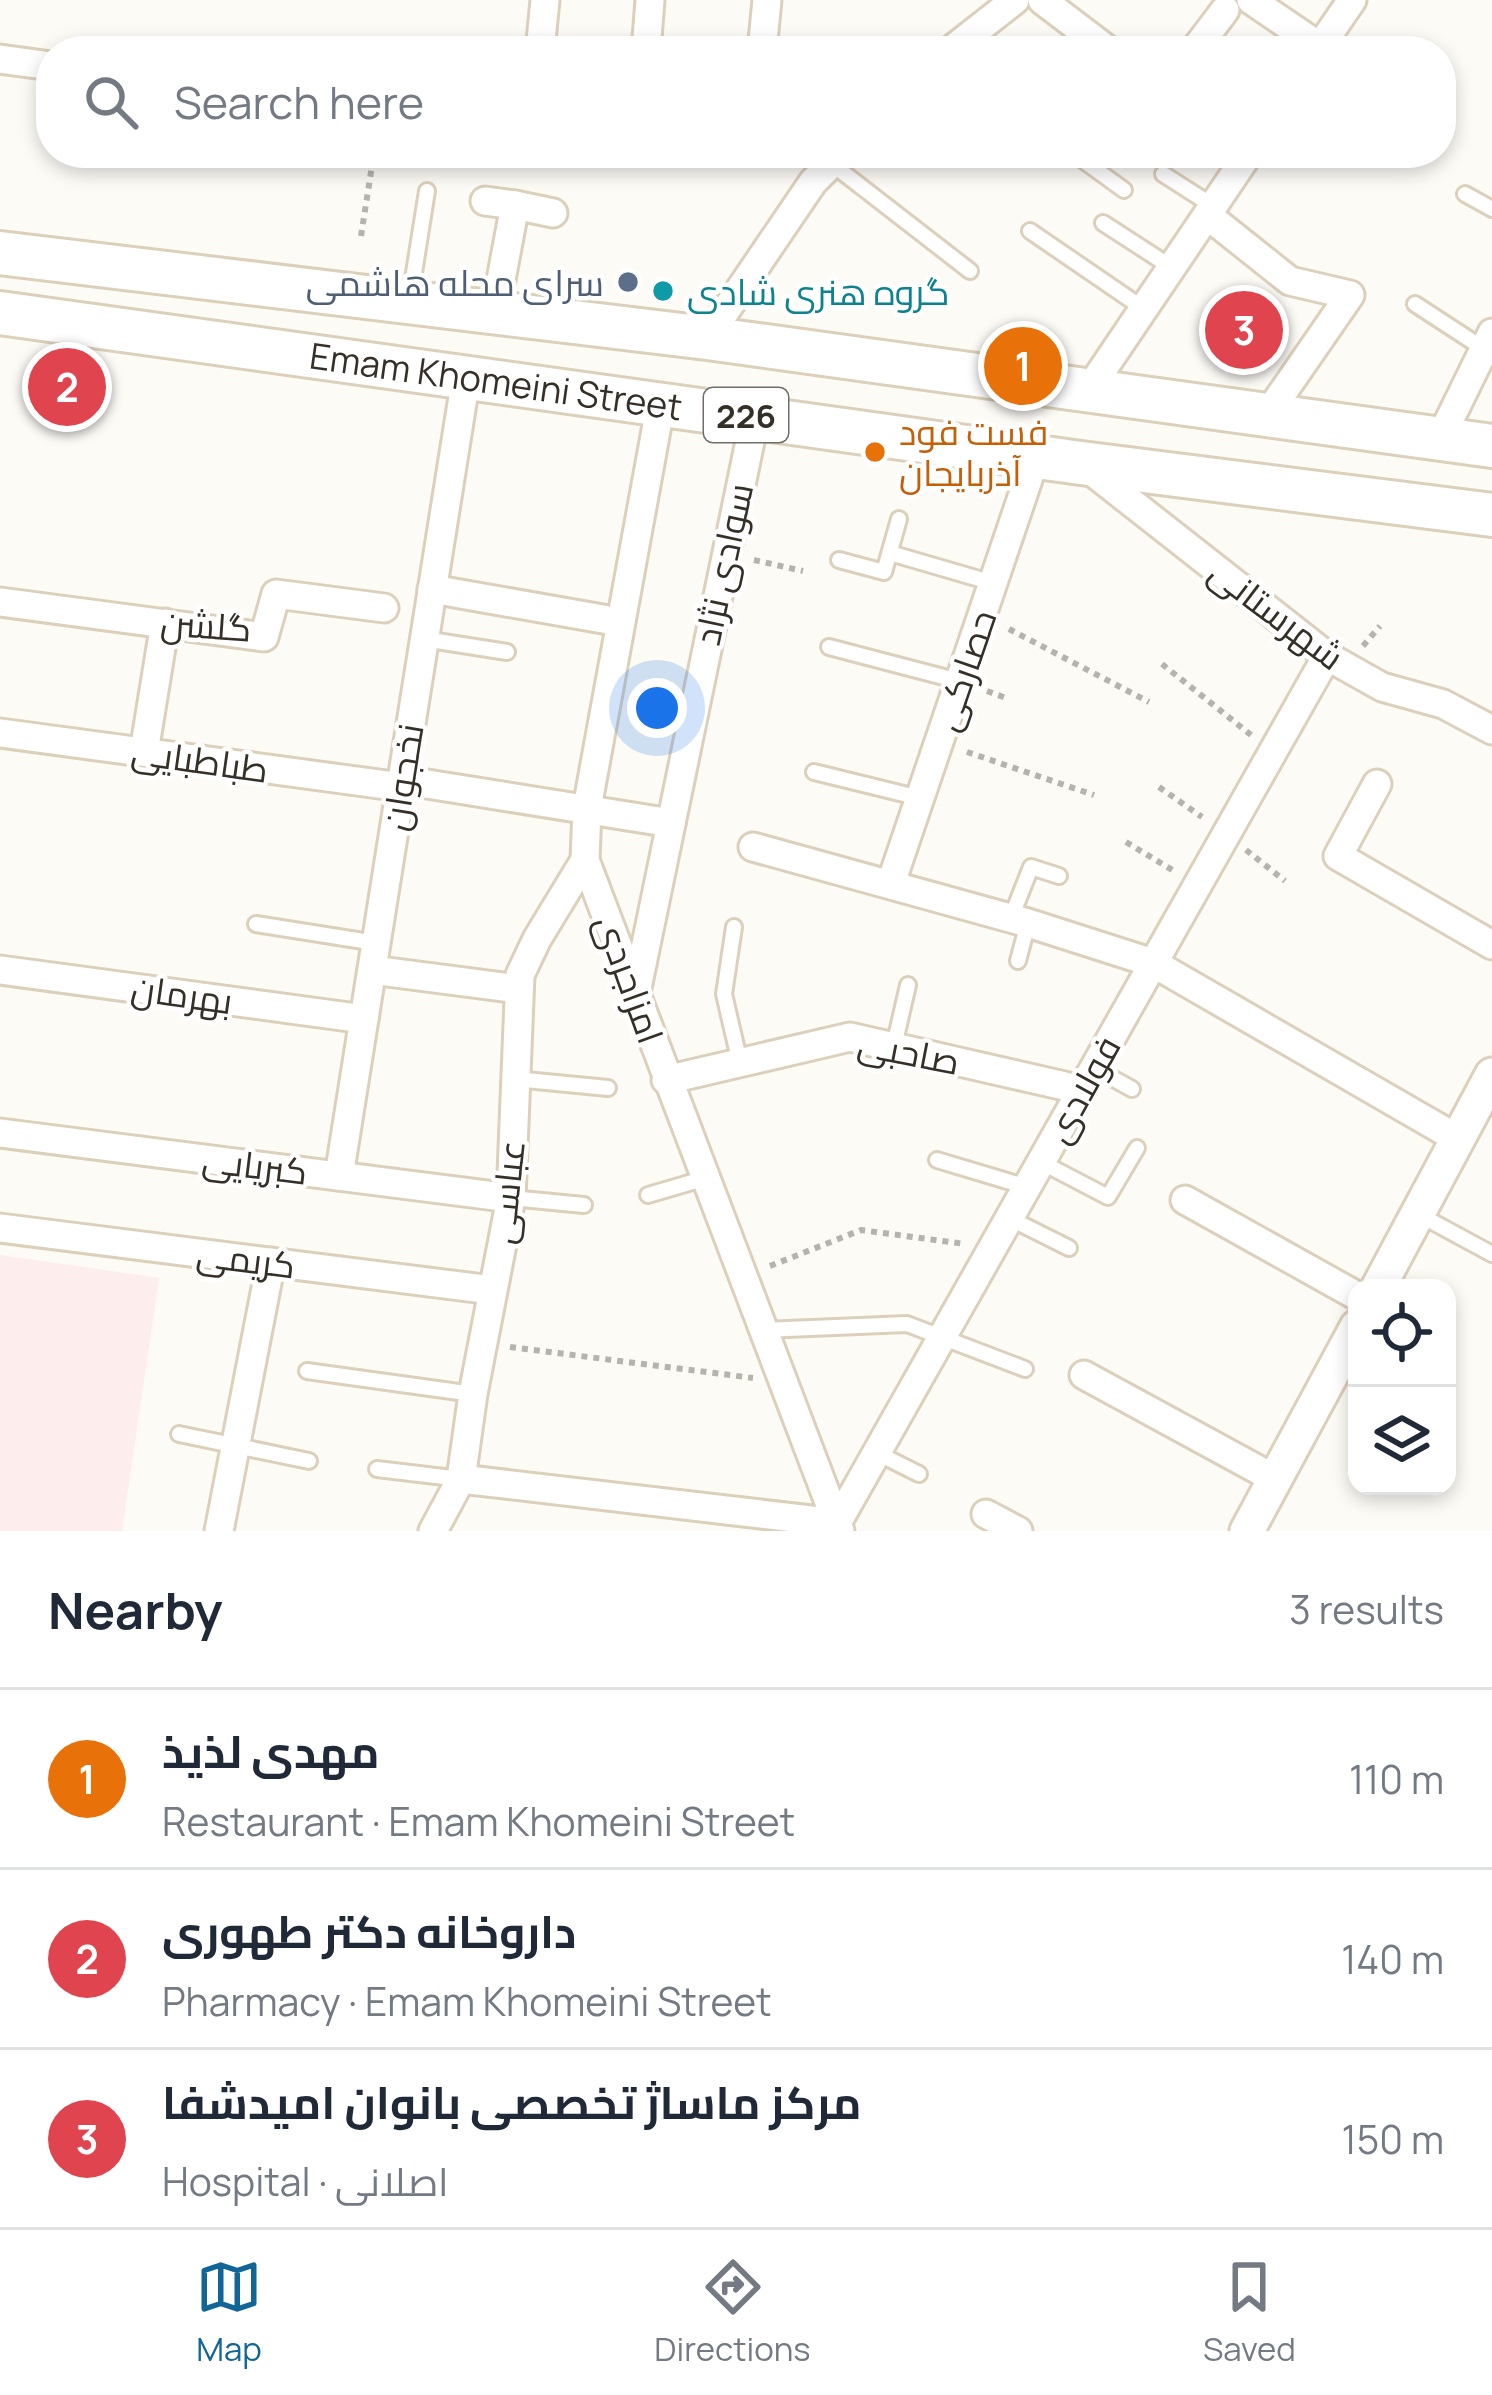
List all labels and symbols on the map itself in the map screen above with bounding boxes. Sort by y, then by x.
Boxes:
place label: سرای محله هاشمی [306,258,604,307]
place label: گروه هنری شادی [687,267,949,316]
marker: سرای محله هاشمی [615,269,641,295]
marker: گروه هنری شادی [650,278,676,304]
pin: 3 [1205,285,1283,375]
pin: 1 [984,321,1062,411]
street label: Emam Khomeini Street [307,331,685,431]
pin: 2 [28,342,106,432]
road number: 226 [704,388,788,442]
place label: فست فود آذربایجان [899,407,1048,497]
marker: فست فود آذربایجان [862,439,888,465]
street label: سوادی نژاد [682,478,764,650]
street label: شهرستانی [1200,547,1354,681]
street label: گلشن [159,597,253,653]
street label: حصارکی [920,603,1008,737]
your location [627,678,687,738]
street label: نخجوان [369,720,435,834]
street label: طباطبایی [129,726,271,794]
street label: امزاجردی [584,908,676,1050]
street label: بهرمان [128,963,236,1025]
street label: صاحبی [854,1018,964,1086]
street label: فولادی [1033,1027,1131,1151]
street label: کبریایی [200,1134,310,1196]
street label: عباسی [476,1138,536,1246]
street label: کریمی [194,1229,298,1289]

